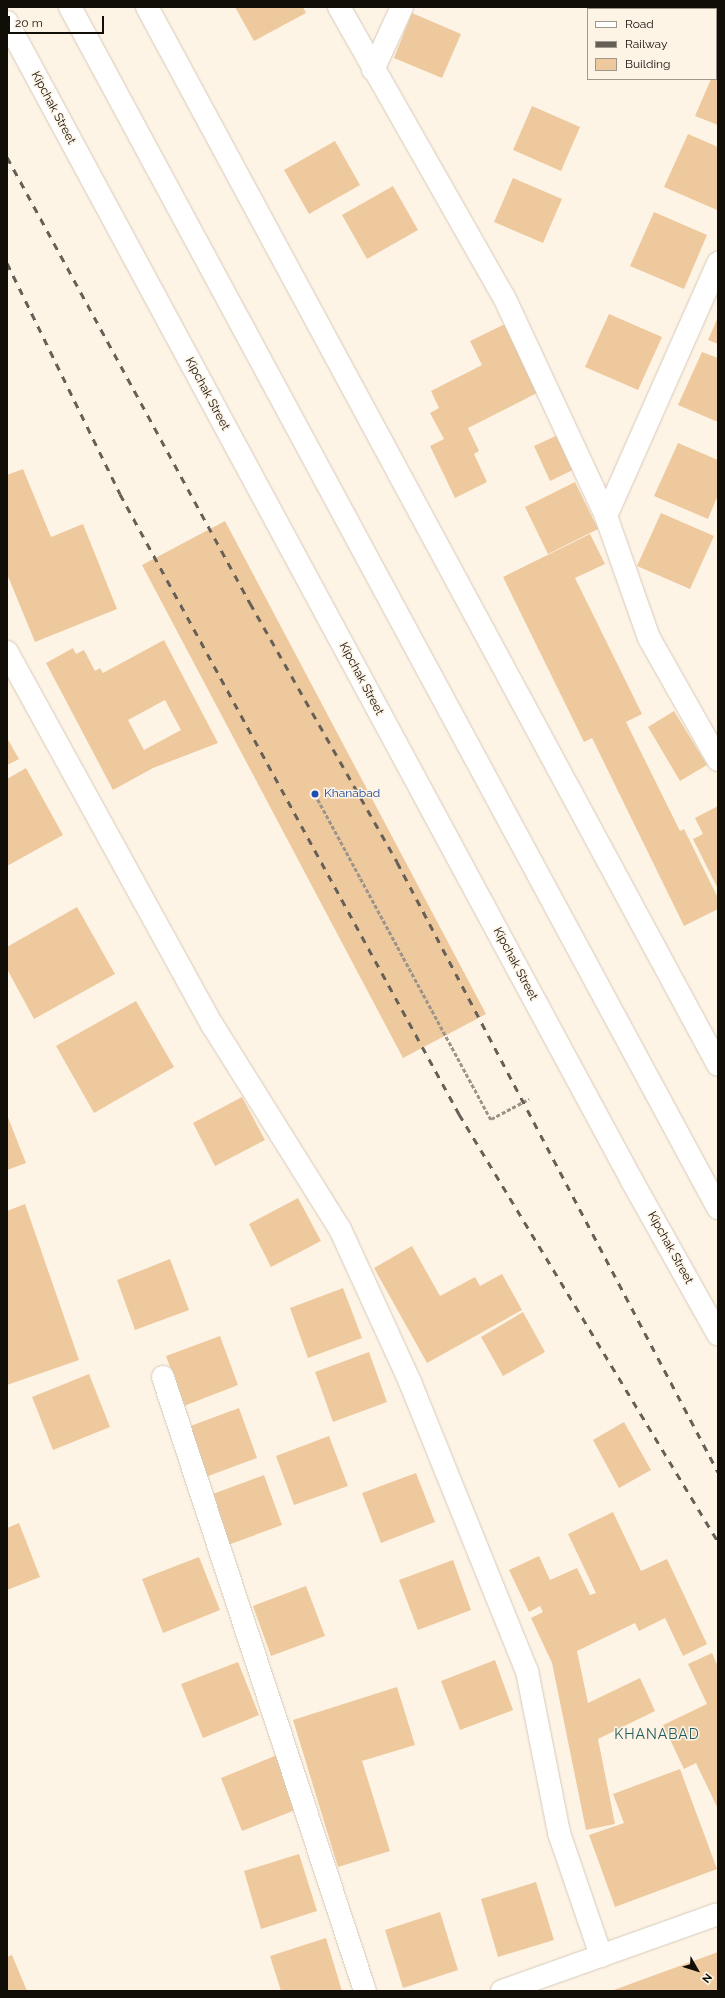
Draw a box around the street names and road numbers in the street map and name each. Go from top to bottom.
street label: Kipchak Street [28,69,78,147]
street label: Kipchak Street [182,355,232,433]
street label: Kipchak Street [336,640,386,718]
street label: Kipchak Street [490,925,540,1003]
street label: Kipchak Street [644,1209,696,1287]

